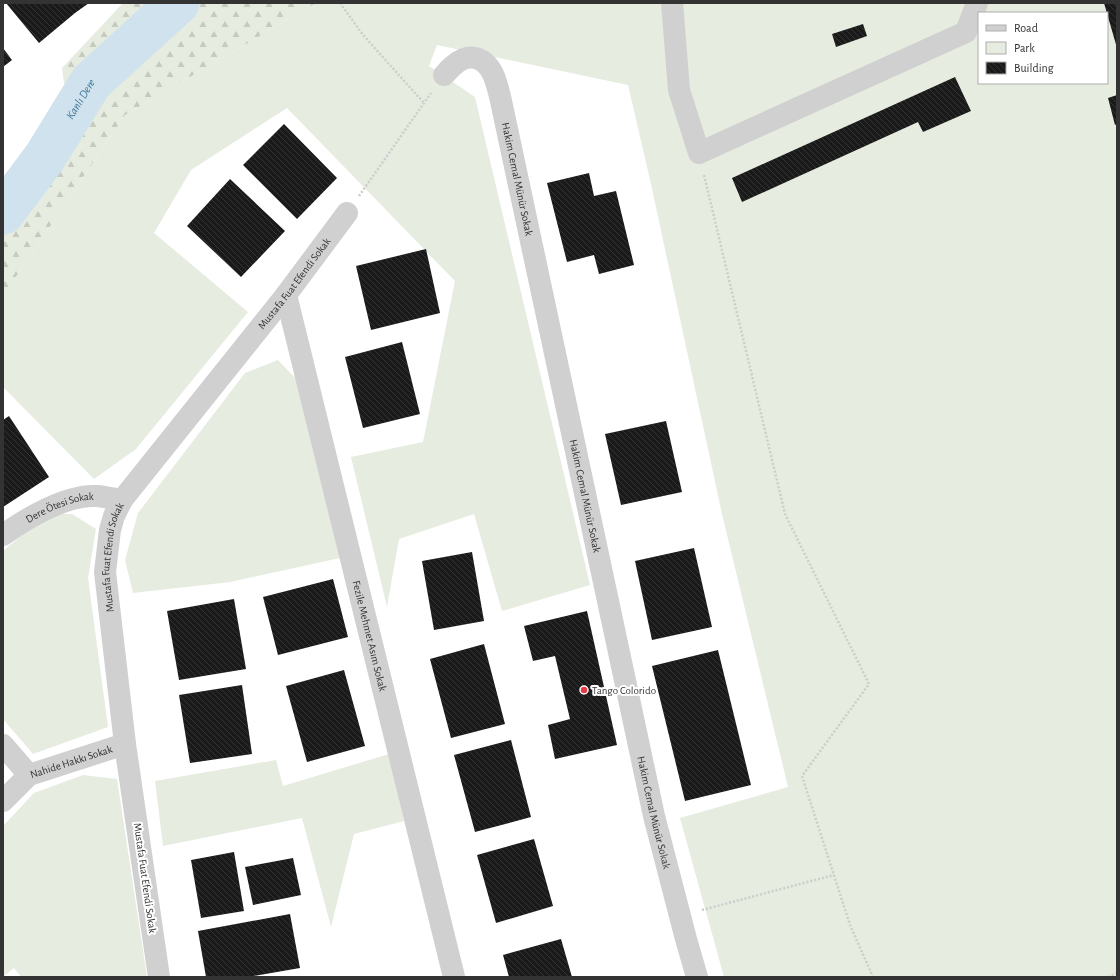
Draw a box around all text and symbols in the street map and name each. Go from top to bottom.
legend [978,12,1108,84]
text: Road [1014,22,1038,34]
text: Park [1014,42,1035,54]
text: Building [1014,62,1054,74]
water label: Kanlı Dere [64,76,97,121]
street label: Hakim Cemal Münür Sokak [500,121,535,237]
street label: Mustafa Fuat Efendi Sokak [256,236,332,331]
street label: Hakim Cemal Münür Sokak [568,438,603,554]
street label: Dere Ötesi Sokak [24,490,94,525]
street label: Mustafa Fuat Efendi Sokak [99,501,125,613]
street label: Fezile Mehmet Asım Sokak [351,579,389,692]
marker: Tango Colorido [579,685,589,695]
place label: Tango Colorido [592,685,656,696]
street label: Nahide Hakkı Sokak [29,743,114,780]
street label: Hakim Cemal Münür Sokak [636,755,673,870]
street label: Mustafa Fuat Efendi Sokak [132,822,158,934]

